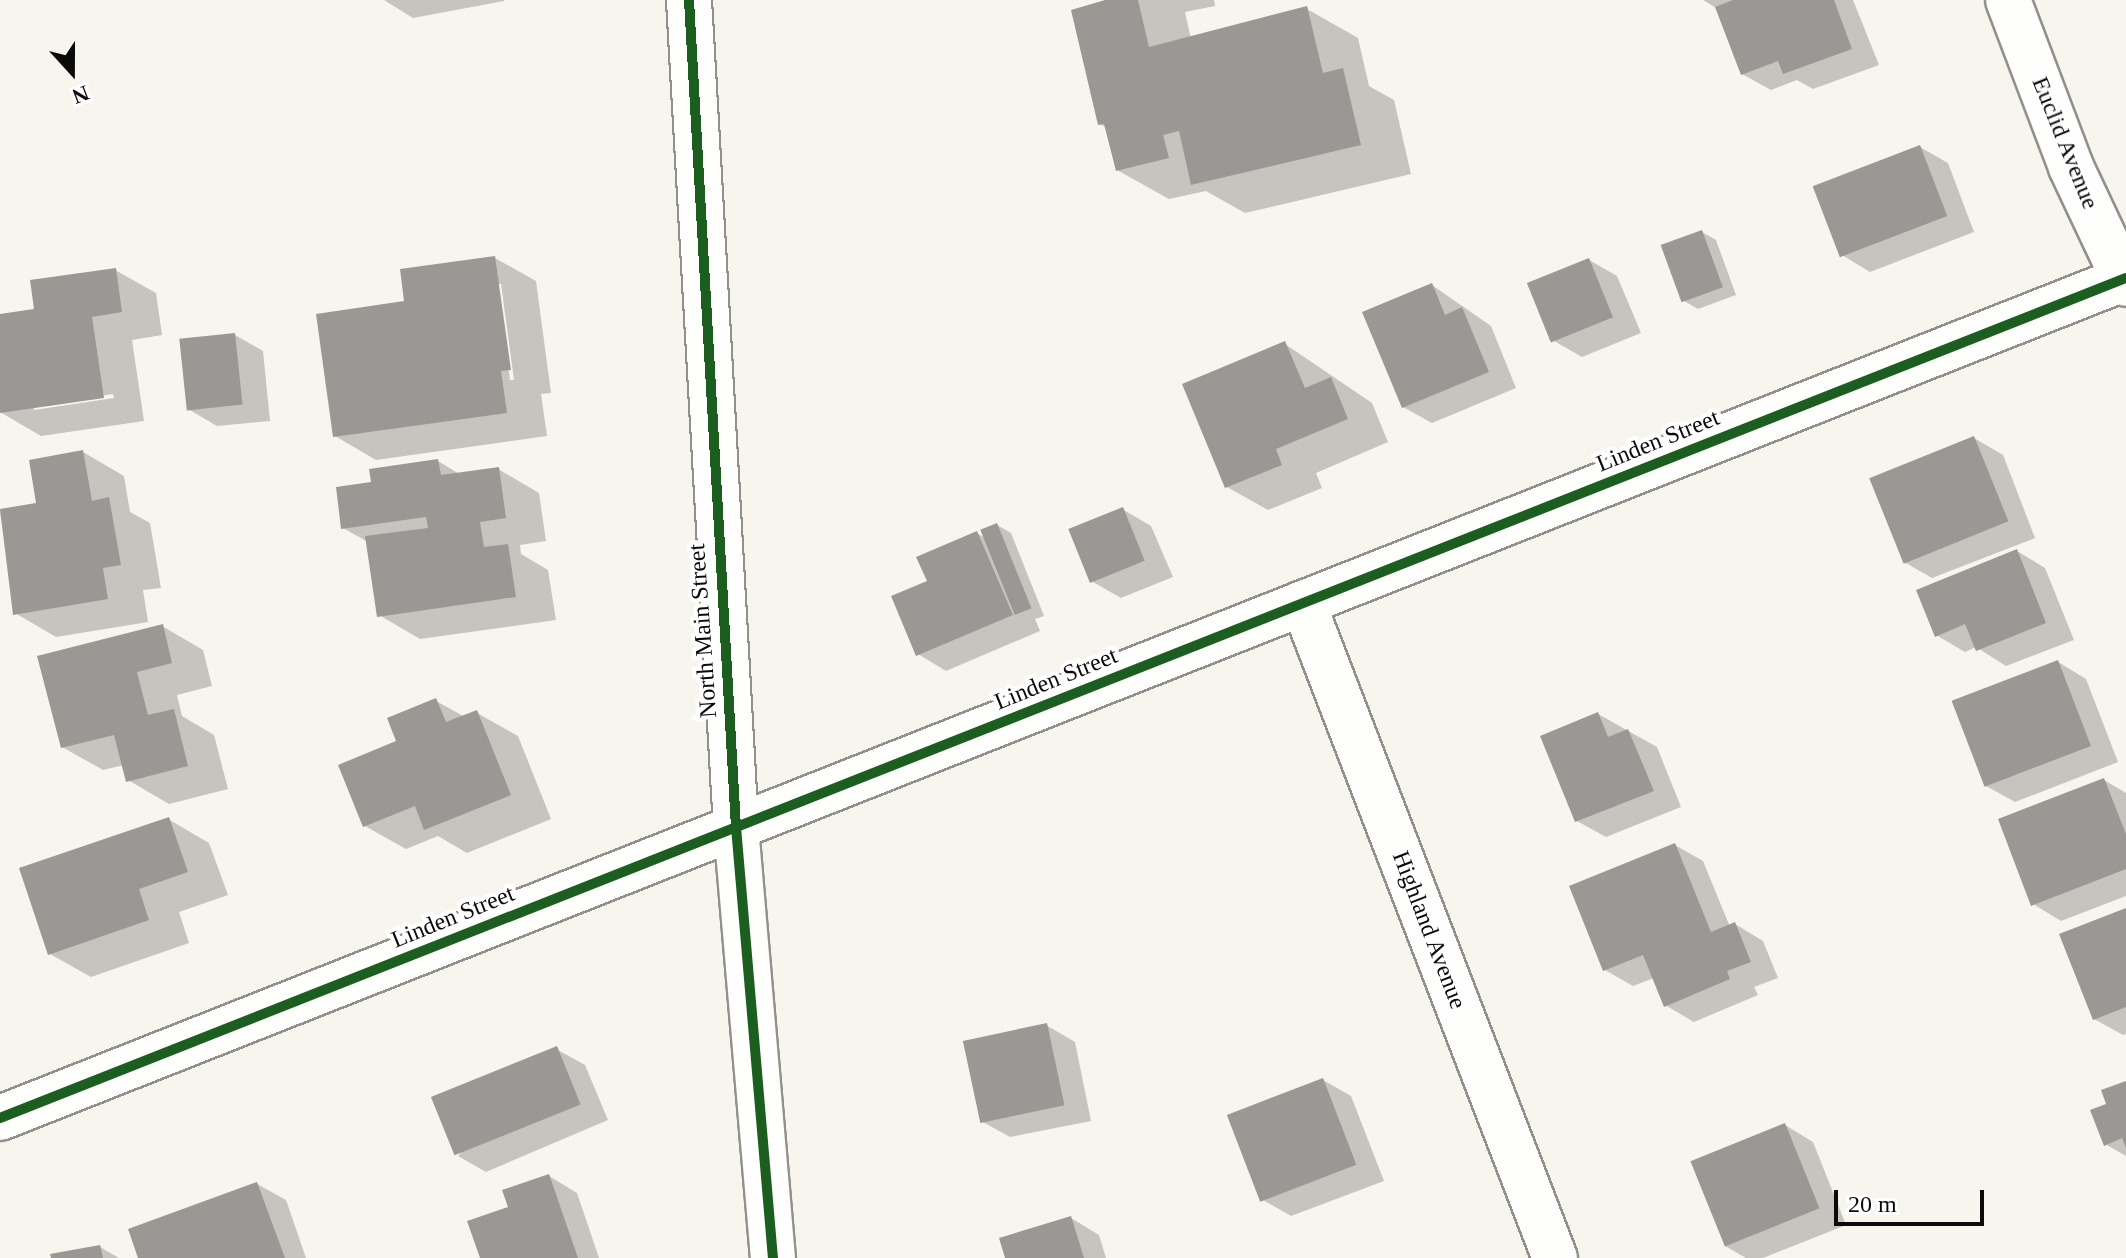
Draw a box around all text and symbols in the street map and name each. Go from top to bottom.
north arrow [32,32,112,112]
street label: Euclid Avenue [2025,72,2105,214]
text: N [69,80,93,109]
street label: Linden Street [1592,403,1724,479]
street label: North Main Street [683,543,723,719]
street label: Linden Street [990,641,1122,717]
street label: Highland Avenue [1385,846,1473,1014]
street label: Linden Street [387,879,519,955]
scale bar [1838,1174,1988,1224]
text: 20 m [1848,1191,1897,1217]

